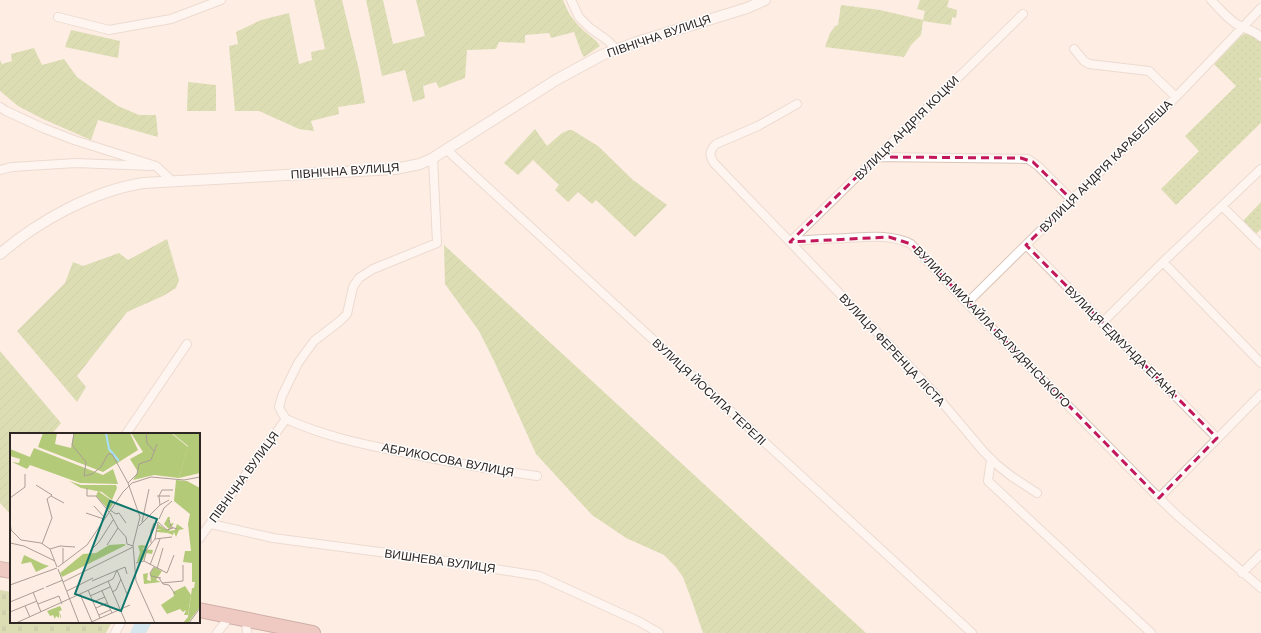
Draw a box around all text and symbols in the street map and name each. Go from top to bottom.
street label: ПІВНІЧНА ВУЛИЦЯ [605,12,713,60]
street label: ВУЛИЦЯ АНДРІЯ КОЦКИ [852,73,962,183]
street label: ВУЛИЦЯ АНДРІЯ КАРАБЕЛЕША [1037,97,1175,235]
street label: ПІВНІЧНА ВУЛИЦЯ [290,160,400,182]
street label: ВУЛИЦЯ МИХАЙЛА БАЛУДЯНСЬКОГО [911,243,1074,411]
street label: ВУЛИЦЯ ЕДМУНДА ЕҐАНА [1062,282,1181,401]
street label: ВУЛИЦЯ ФЕРЕНЦА ЛІСТА [836,291,948,409]
street label: ВУЛИЦЯ ЙОСИПА ТЕРЕЛІ [649,335,769,448]
street label: ПІВНІЧНА ВУЛИЦЯ [206,429,282,525]
inset map [10,433,200,623]
street label: АБРИКОСОВА ВУЛИЦЯ [381,440,515,480]
street label: ВИШНЕВА ВУЛИЦЯ [384,546,496,576]

